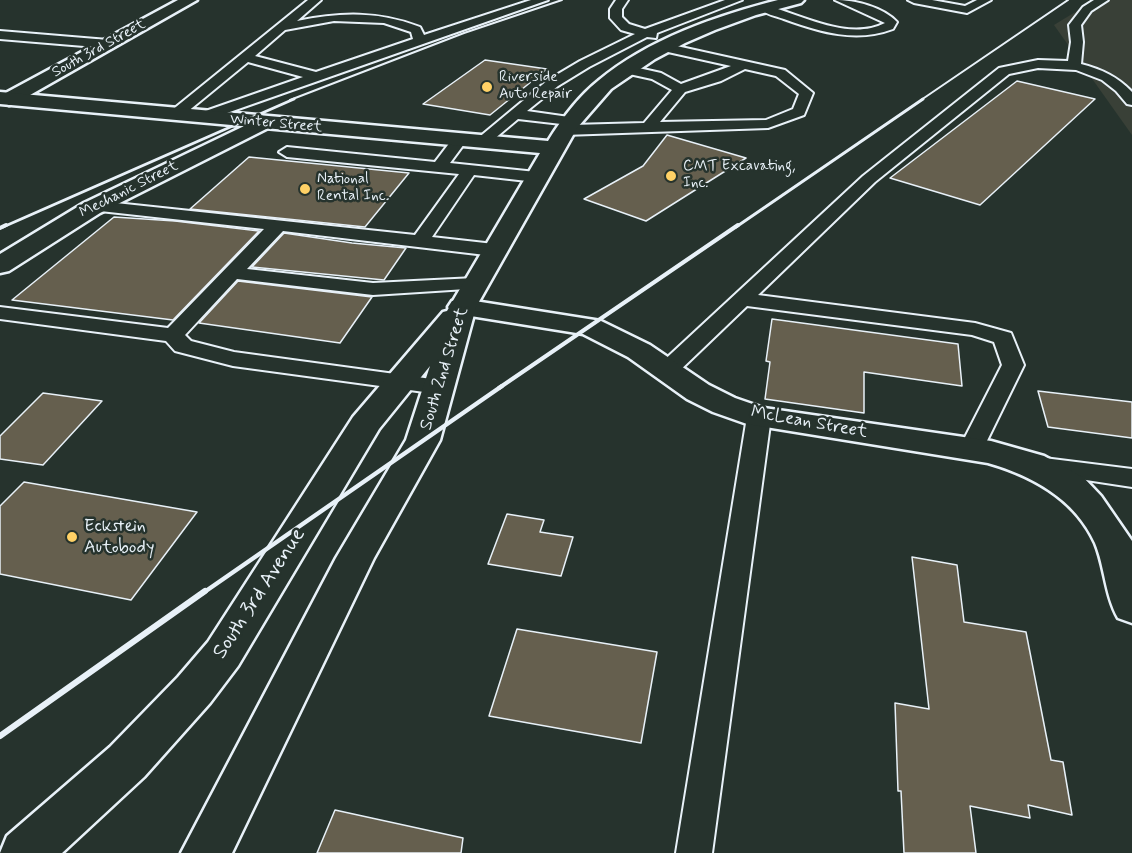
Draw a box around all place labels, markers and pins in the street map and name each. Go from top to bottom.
place label: Riverside Auto Repair [499,69,572,104]
marker: Riverside Auto Repair [480,80,494,94]
place label: CMT Excavating, Inc. [683,158,795,193]
marker: CMT Excavating, Inc. [664,169,678,183]
place label: National Rental Inc. [317,171,389,206]
marker: National Rental Inc. [298,182,312,196]
place label: Eckstein Autobody [84,516,154,558]
marker: Eckstein Autobody [65,530,79,544]

